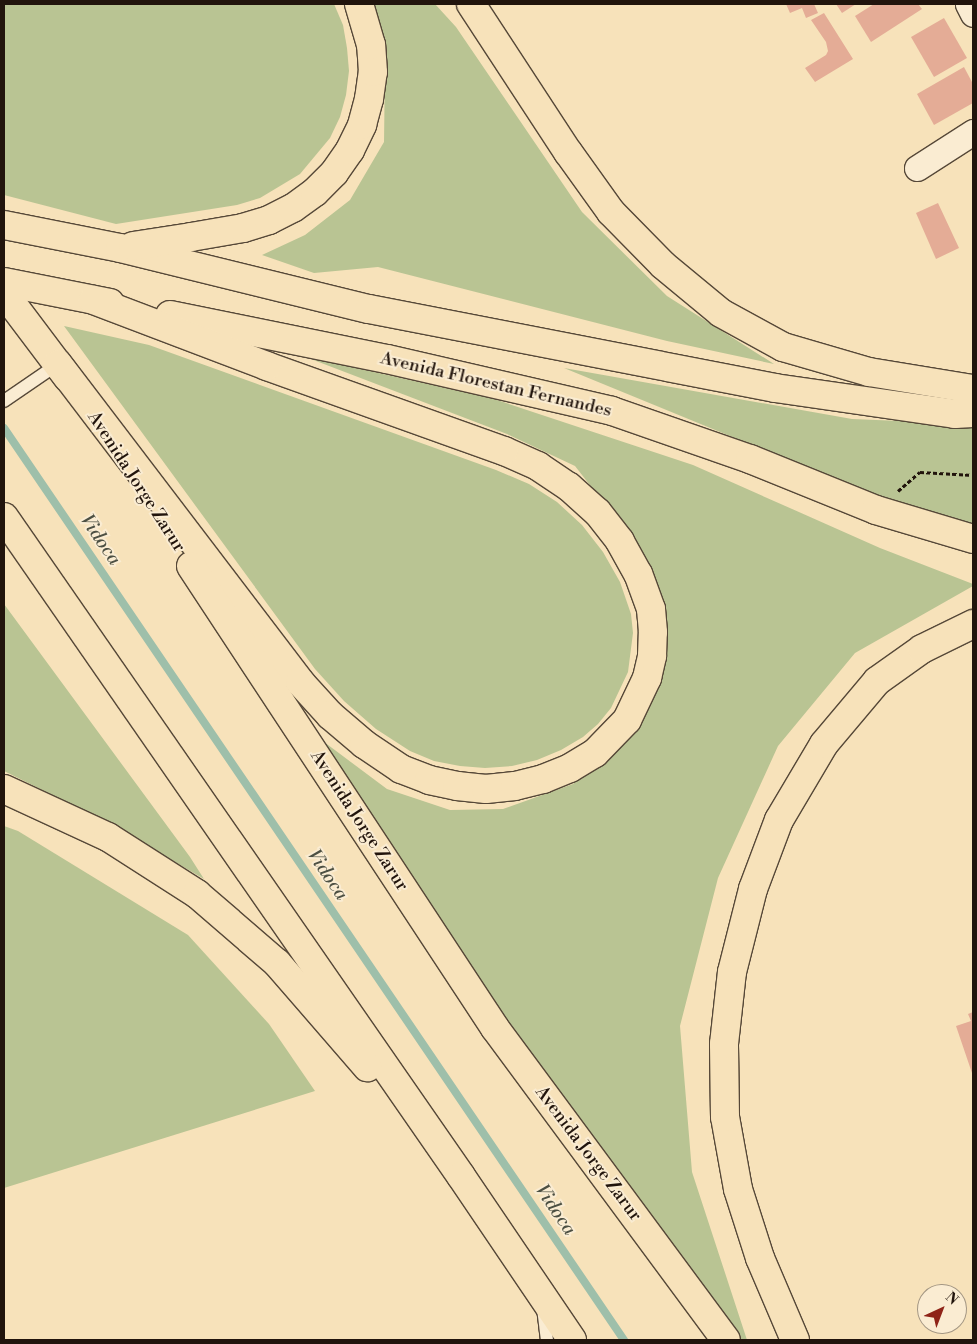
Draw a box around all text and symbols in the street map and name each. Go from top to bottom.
street label: Avenida Florestan Fernandes [378,348,614,422]
street label: Avenida Jorge Zarur [82,408,190,556]
water label: Vidoca [75,510,125,570]
street label: Avenida Jorge Zarur [305,747,413,895]
water label: Vidoca [302,845,352,905]
street label: Avenida Jorge Zarur [530,1082,646,1226]
water label: Vidoca [530,1180,580,1240]
north arrow [917,1284,967,1334]
text: N [941,1288,962,1309]

